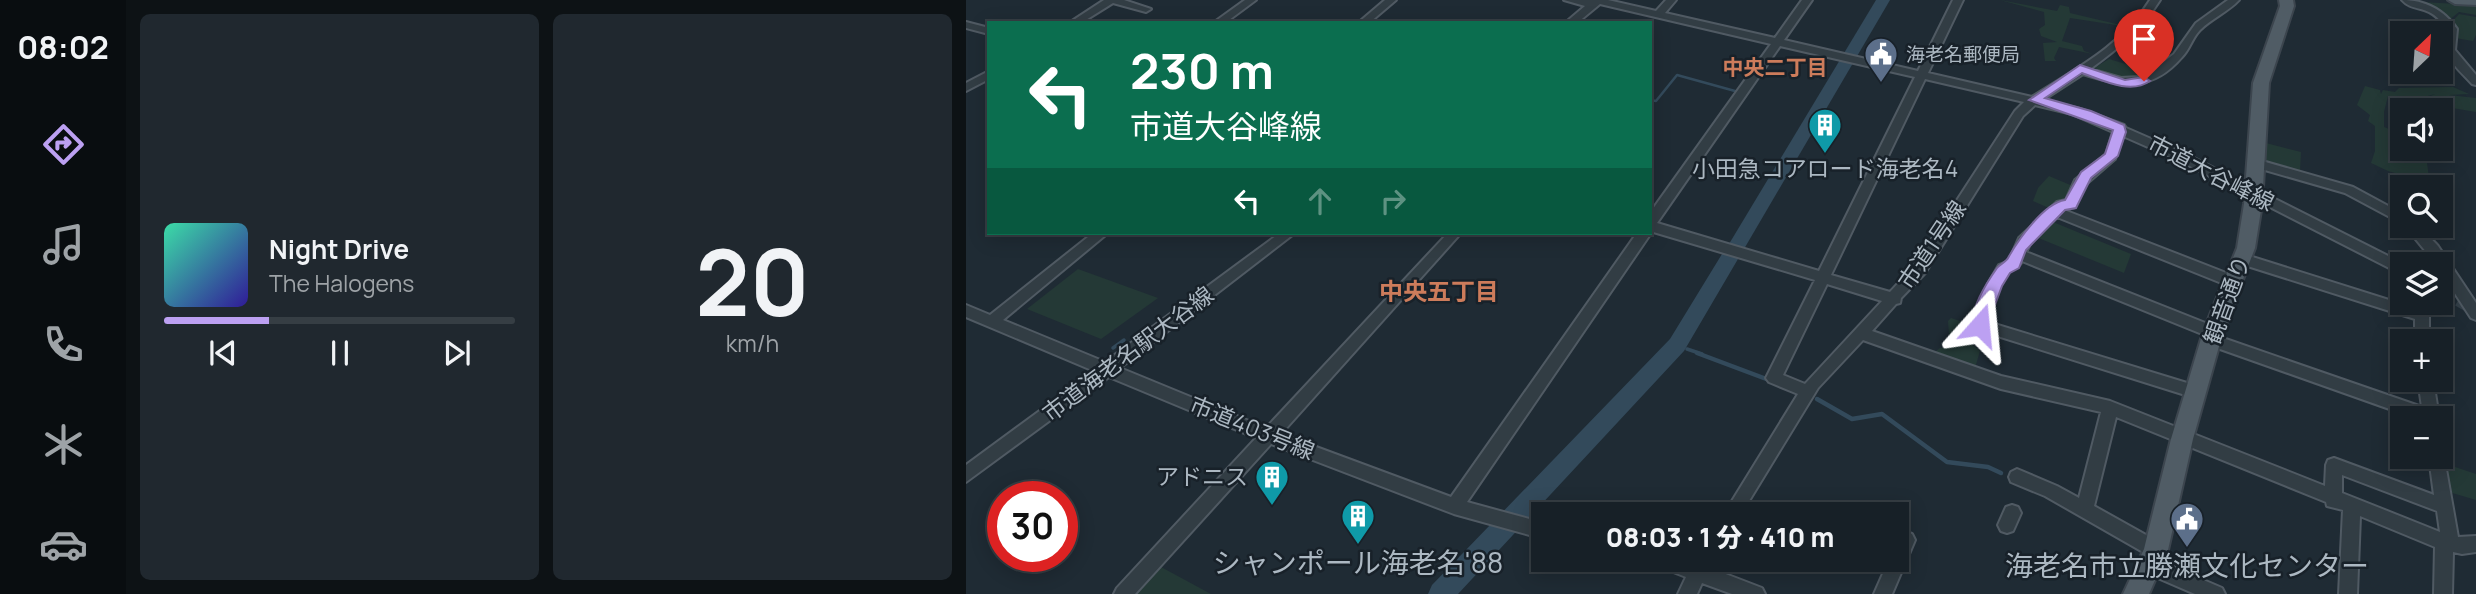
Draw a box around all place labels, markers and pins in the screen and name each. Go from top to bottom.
pin [2114,9,2174,81]
public building icon: 海老名郵便局 [1862,35,1900,84]
place label: 海老名郵便局 [1906,41,2020,67]
building icon: 小田急コアロード海老名4 [1806,106,1844,155]
place label: 小田急コアロード海老名4 [1692,152,1958,184]
building icon: アドニス [1253,458,1291,507]
place label: アドニス [1156,460,1248,492]
building icon: シャンポール海老名'88 [1339,497,1377,546]
public building icon: 海老名市立勝瀬文化センター [2168,500,2206,549]
place label: シャンポール海老名'88 [1213,543,1503,581]
place label: 海老名市立勝瀬文化センター [2005,546,2369,584]

